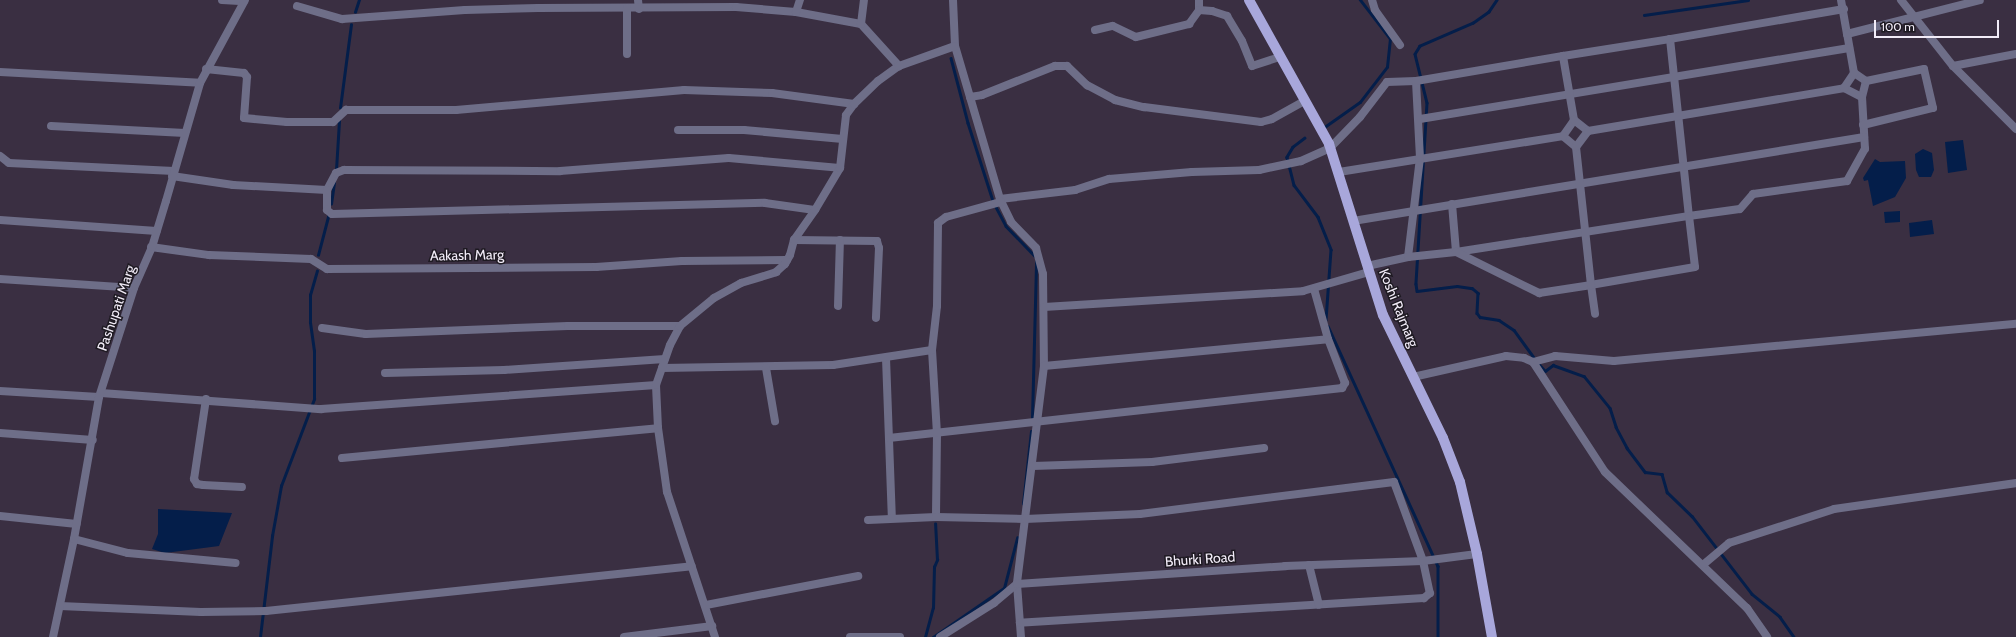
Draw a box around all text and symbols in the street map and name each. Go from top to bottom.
scale bar [1876,12,2001,38]
text: 100 m [1881,19,1915,34]
street label: Aakash Marg [430,246,504,264]
street label: Pashupati Marg [93,263,139,353]
street label: Koshi Rajmarg [1376,266,1422,350]
street label: Bhurki Road [1164,548,1236,570]

